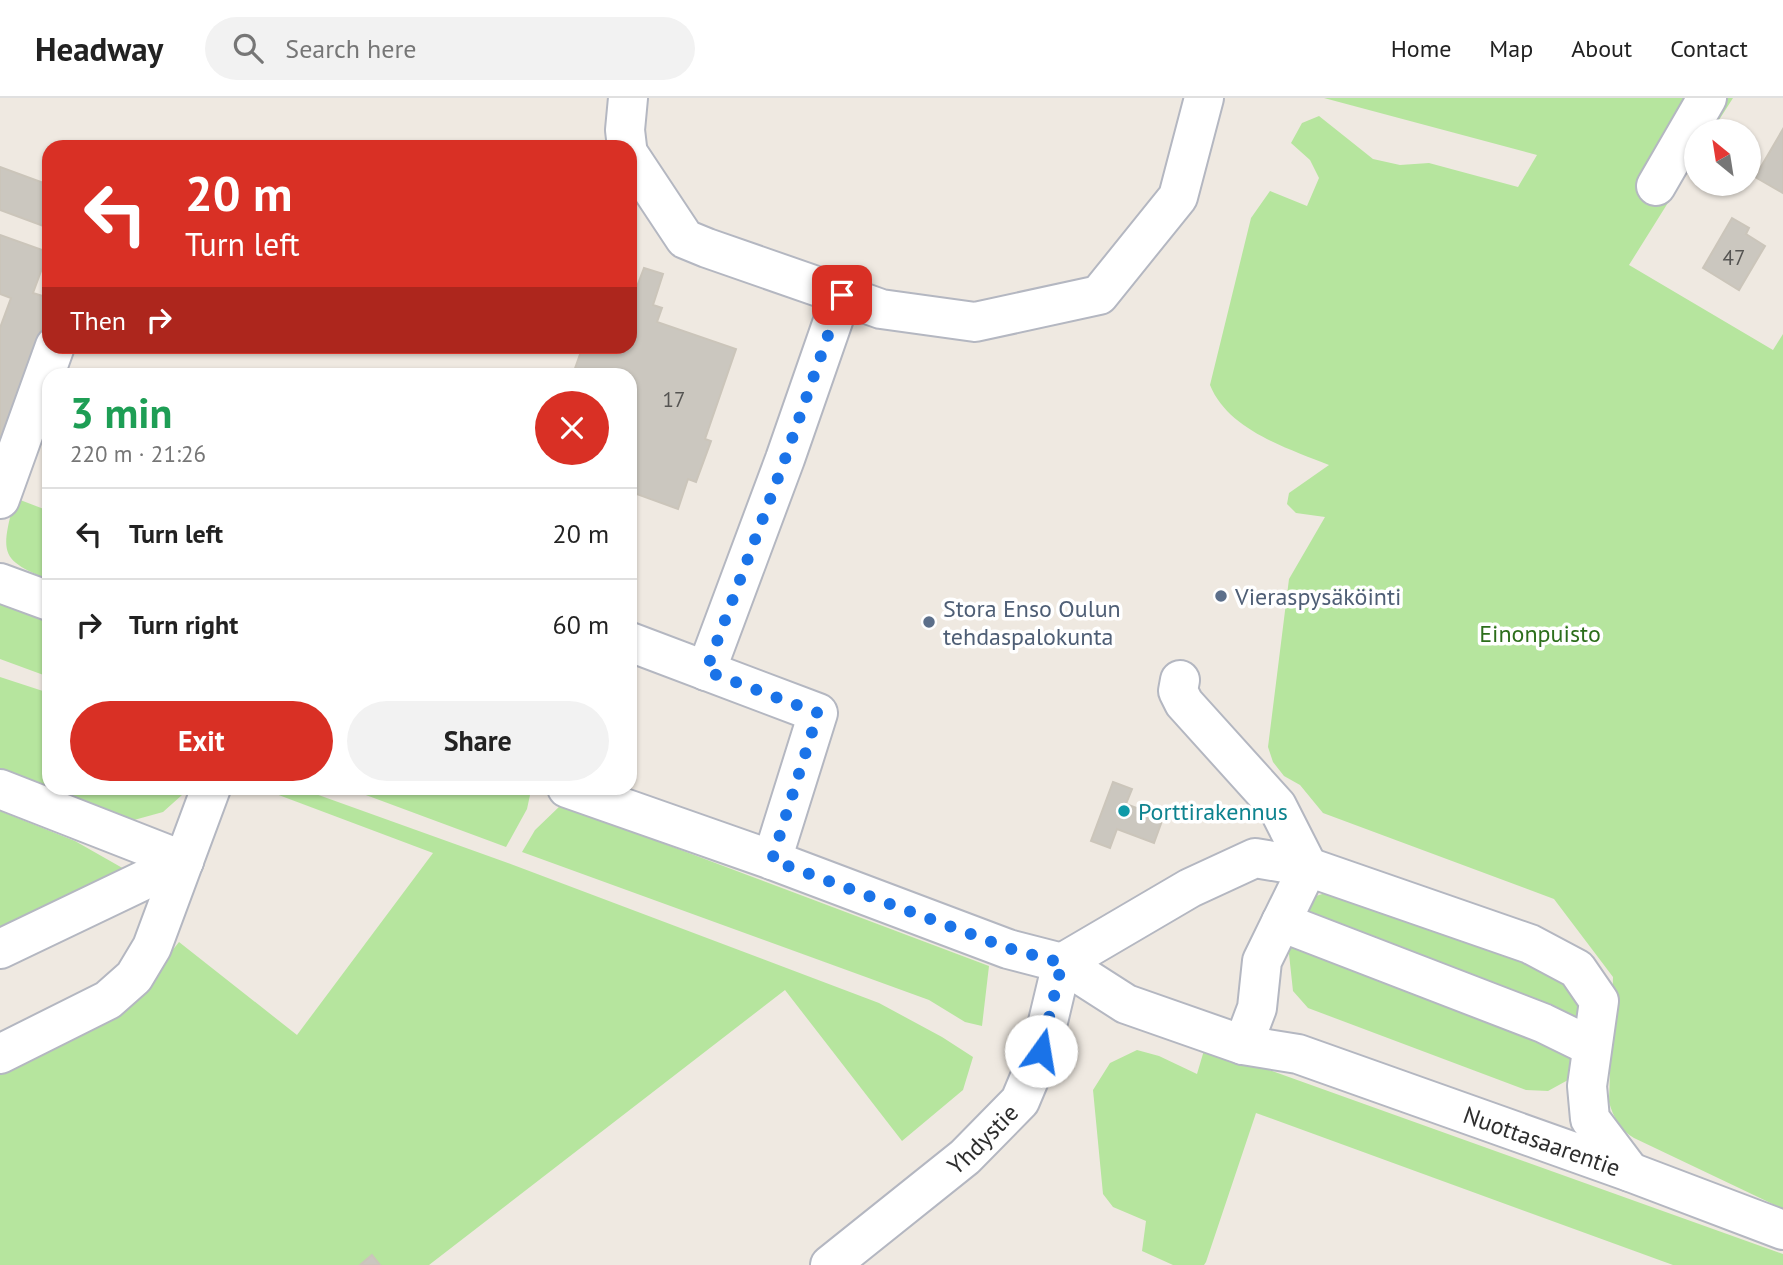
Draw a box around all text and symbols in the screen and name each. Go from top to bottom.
search box [205,17,695,80]
text: Headway [35,27,163,70]
icon: search [229,29,267,67]
text: Search here [285,32,416,65]
text: Home [1391,33,1451,64]
text: Map [1489,33,1533,64]
text: About [1571,33,1632,64]
text: Contact [1670,33,1748,64]
north arrow [1684,119,1760,196]
map controls [1684,119,1761,196]
text: 20 m [185,161,292,225]
icon: left [70,168,161,259]
text: Turn left [185,223,300,265]
house number: 47 [1723,244,1745,271]
pin [812,265,872,325]
icon: arrive [823,276,861,314]
icon: right [140,301,178,339]
text: Then [70,304,126,337]
text: 3 min [70,385,172,440]
house number: 17 [663,386,685,413]
button: close [535,391,609,465]
text: 220 m · 21:26 [70,439,206,468]
icon: left [70,515,108,553]
text: Turn left [129,517,223,550]
text: 20 m [553,517,609,550]
place label: Vieraspysäköinti [1234,581,1402,612]
marker: Vieraspysäköinti [1213,588,1229,604]
place label: Stora Enso Oulun tehdaspalokunta [943,593,1121,652]
icon: right [70,606,108,644]
text: Turn right [129,608,238,641]
text: 60 m [553,608,609,641]
marker: Stora Enso Oulun tehdaspalokunta [921,614,937,630]
park label: Einonpuisto [1479,618,1601,649]
button: Exit [70,701,333,781]
button: Share [347,701,609,781]
place label: Porttirakennus [1138,796,1288,827]
marker: Porttirakennus [1116,803,1132,819]
position arrow [1004,1014,1078,1088]
street label: Yhdystie [941,1097,1024,1181]
street label: Nuottasaarentie [1459,1099,1625,1183]

